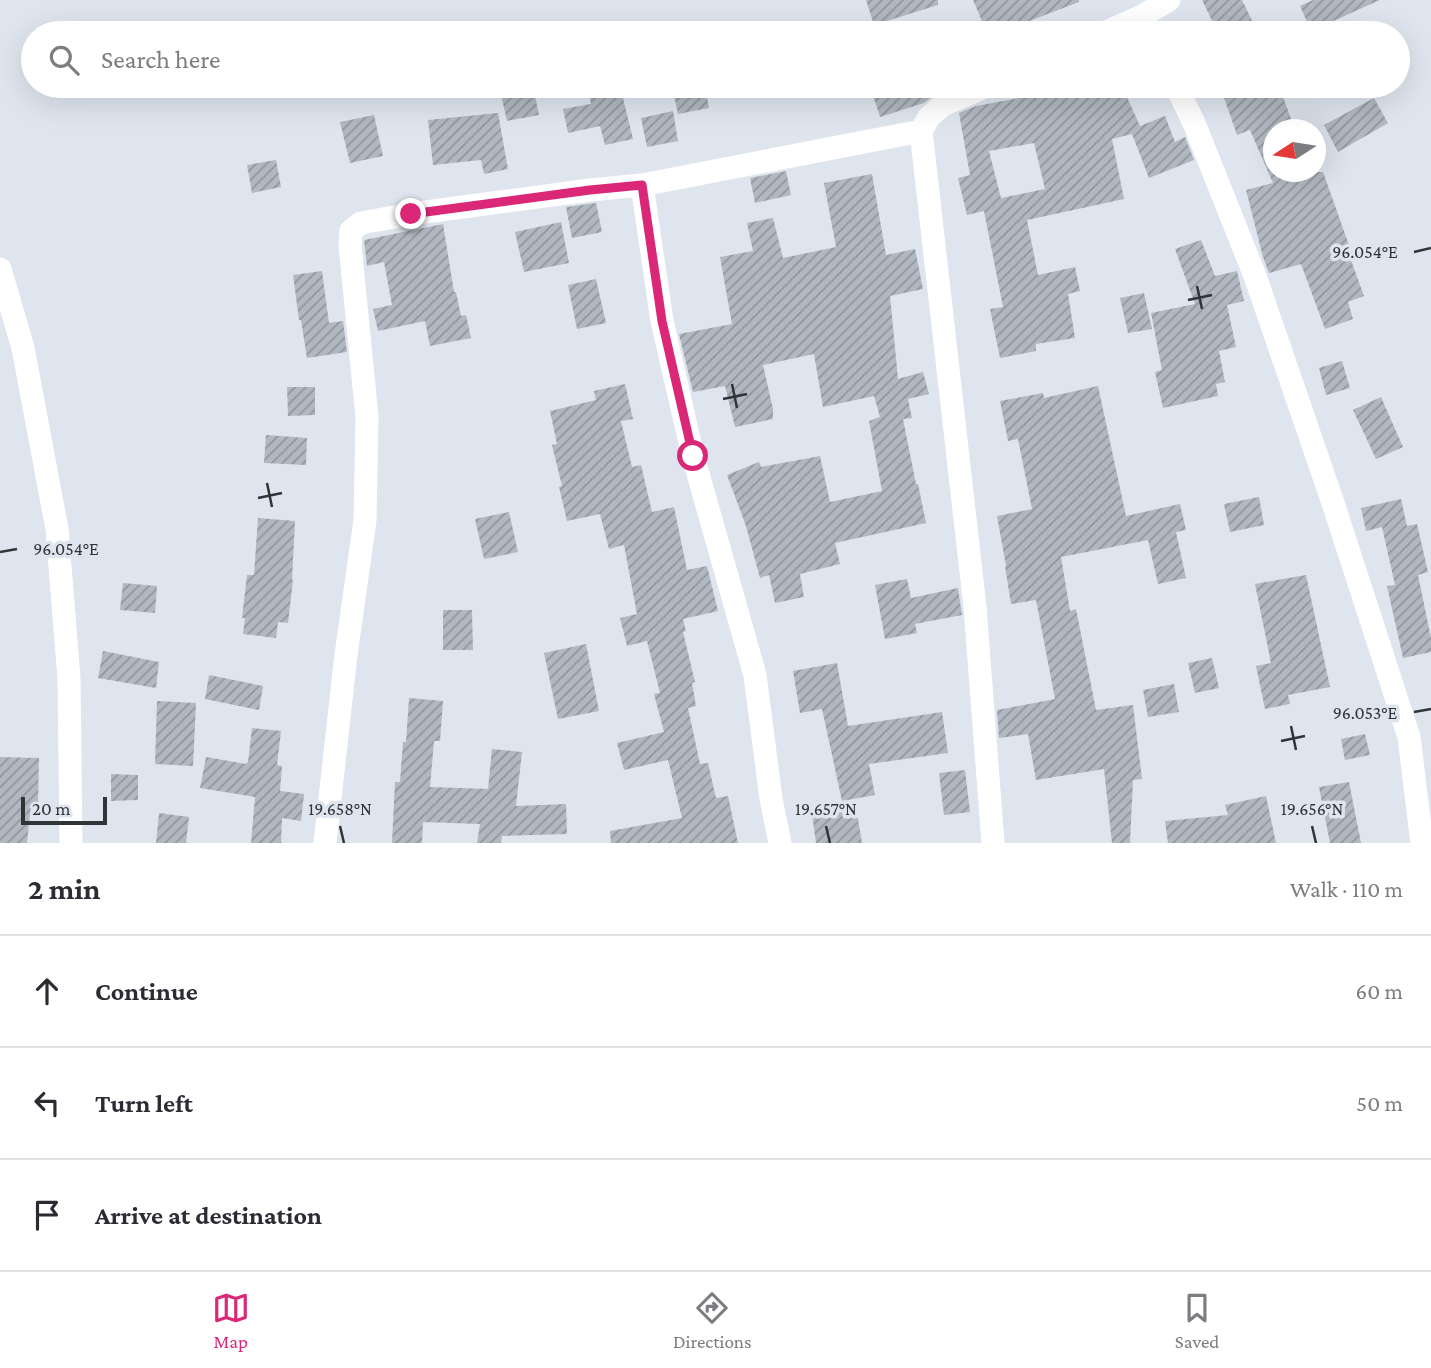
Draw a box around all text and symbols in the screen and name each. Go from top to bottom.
search box [21,21,1410,98]
icon: search [45,41,83,79]
text: Search here [101,45,220,74]
north arrow [1263,119,1326,182]
route end [395,198,426,229]
text: 96.054°E [1332,242,1398,262]
route start [677,440,708,471]
text: 96.054°E [33,539,99,559]
text: 96.053°E [1333,703,1398,723]
scale bar [21,794,107,826]
text: 20 m [32,798,71,819]
text: 19.658°N [308,799,372,819]
text: 19.657°N [795,799,857,819]
text: 19.656°N [1281,799,1343,819]
text: 2 min [28,872,100,905]
text: Walk · 110 m [1290,876,1403,902]
icon: ahead [28,972,66,1010]
text: Continue [95,977,198,1006]
text: 60 m [1356,978,1403,1004]
icon: left [28,1084,66,1122]
text: Turn left [95,1089,193,1118]
text: 50 m [1356,1090,1403,1116]
icon: arrive [28,1196,66,1234]
text: Arrive at destination [95,1201,322,1230]
tab: Map [212,1289,250,1352]
tab: Directions [673,1289,752,1352]
tab: Saved [1175,1289,1219,1352]

